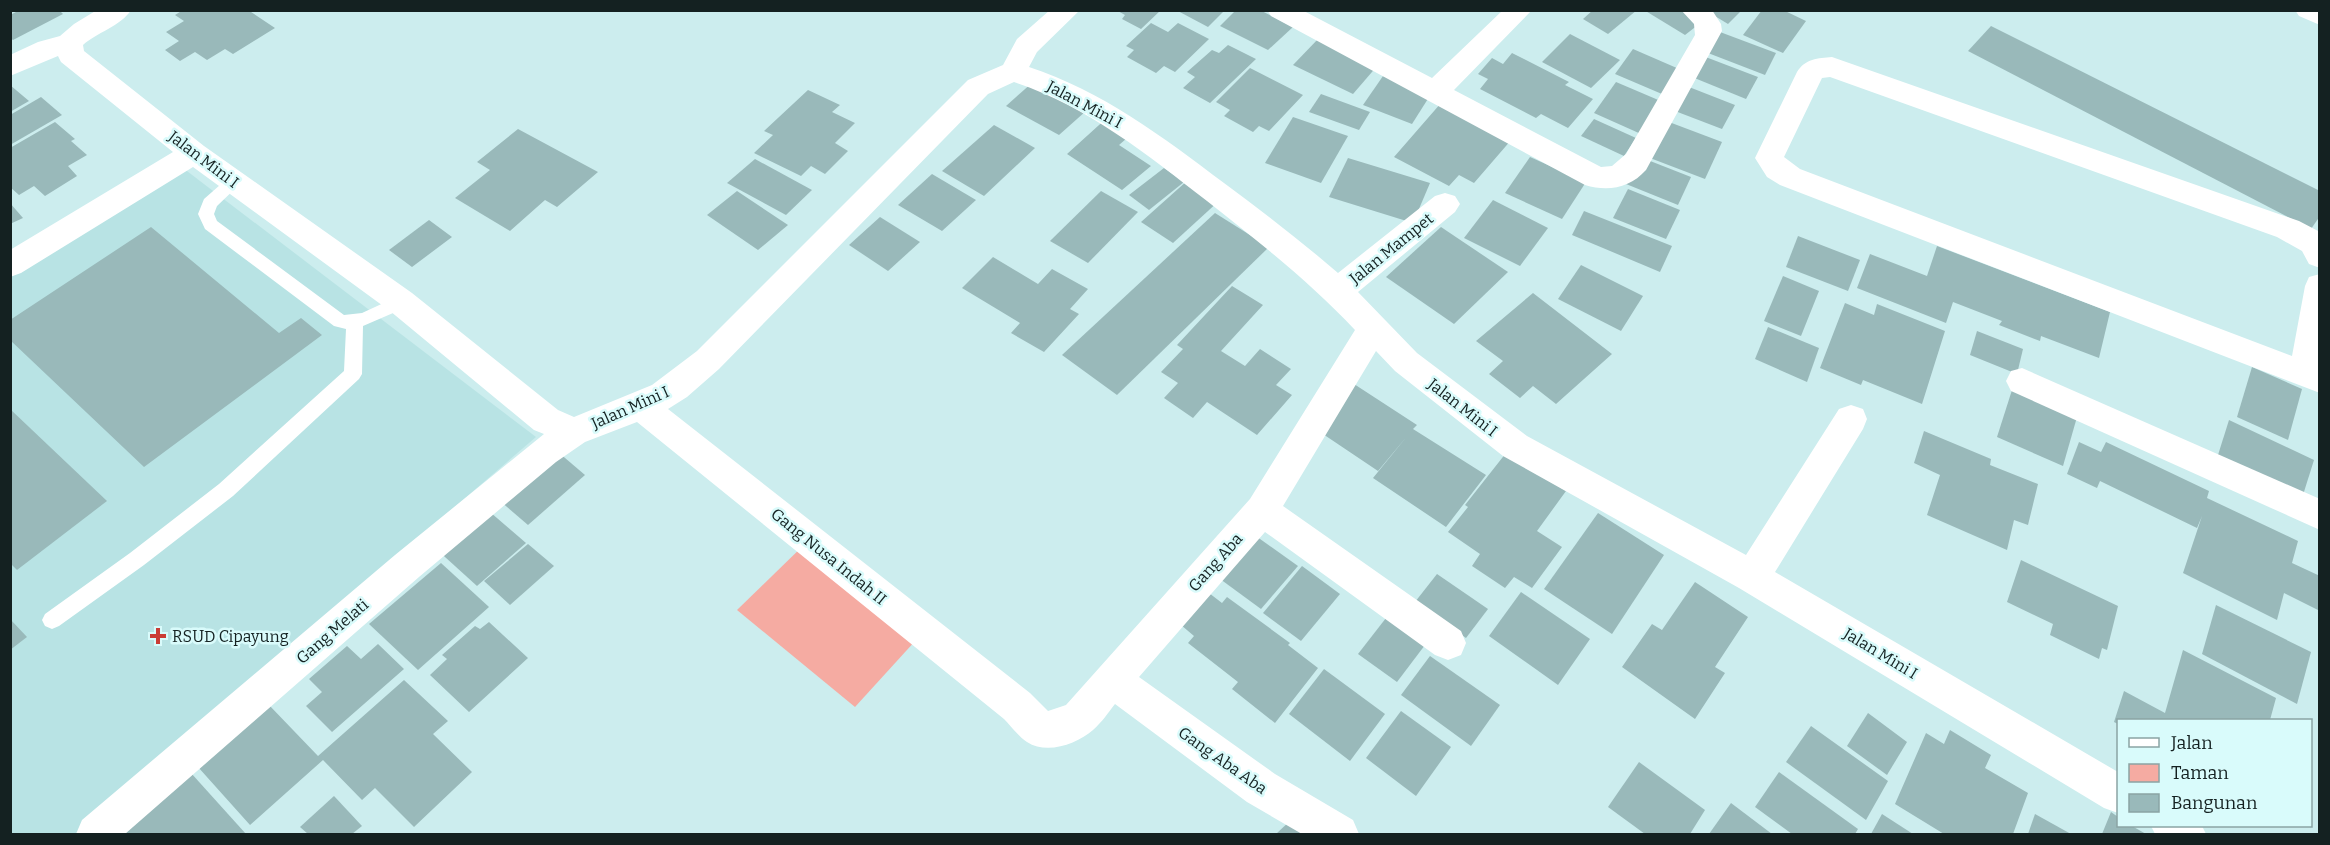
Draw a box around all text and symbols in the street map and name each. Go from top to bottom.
street label: Jalan Mini I [1043,76,1126,132]
street label: Jalan Mini I [164,126,243,192]
street label: Jalan Mampet [1345,209,1437,289]
street label: Jalan Mini I [1423,374,1501,440]
street label: Jalan Mini I [588,382,672,433]
street label: Gang Nusa Indah II [767,504,890,609]
street label: Gang Aba [1184,529,1247,595]
street label: Gang Melati [292,595,372,668]
street label: Jalan Mini I [1839,623,1921,683]
marker: RSUD Cipayung [149,627,167,645]
place label: RSUD Cipayung [172,627,289,646]
legend [2117,719,2312,827]
street label: Gang Aba Aba [1175,723,1271,798]
text: Jalan [2170,732,2213,754]
text: Taman [2171,762,2229,784]
text: Bangunan [2171,792,2258,814]

